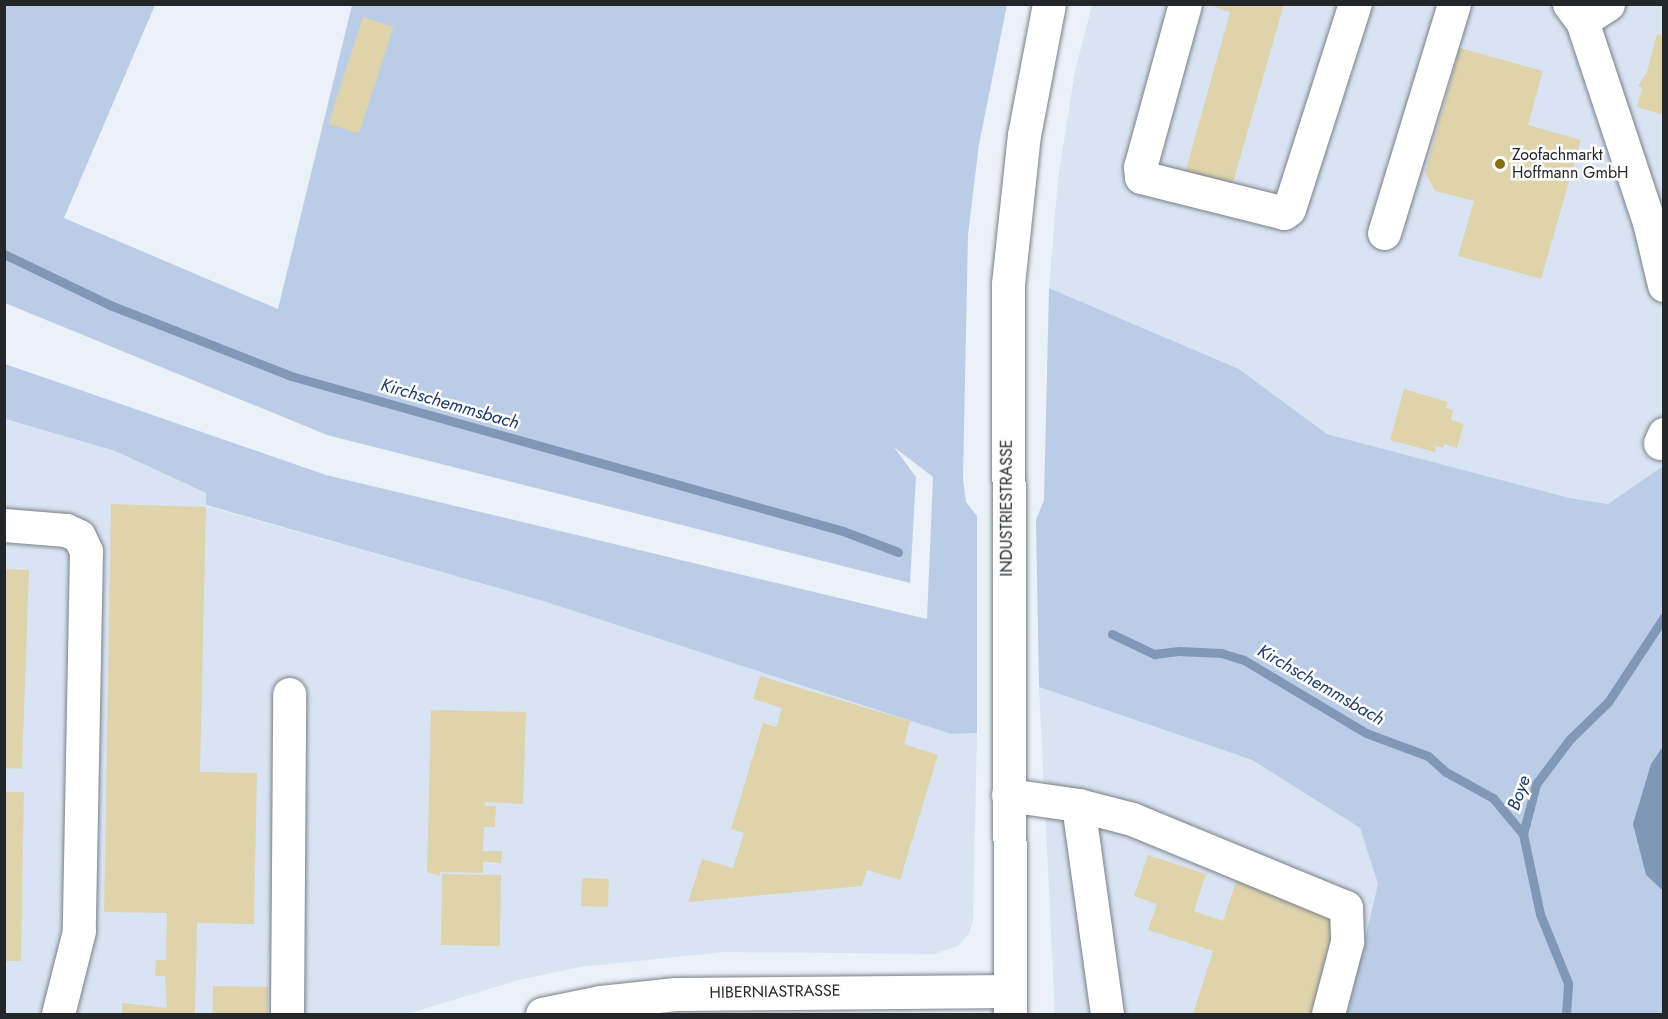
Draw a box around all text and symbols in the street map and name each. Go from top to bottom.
place label: Zoofachmarkt Hoffmann GmbH [1512,145,1629,183]
marker: Zoofachmarkt Hoffmann GmbH [1493,157,1507,171]
water label: Kirchschemmsbach [378,374,522,434]
street label: INDUSTRIESTRASSE [997,439,1017,577]
water label: Kirchschemmsbach [1254,640,1388,730]
water label: Boye [1503,773,1535,813]
street label: HIBERNIASTRASSE [709,981,841,1003]

